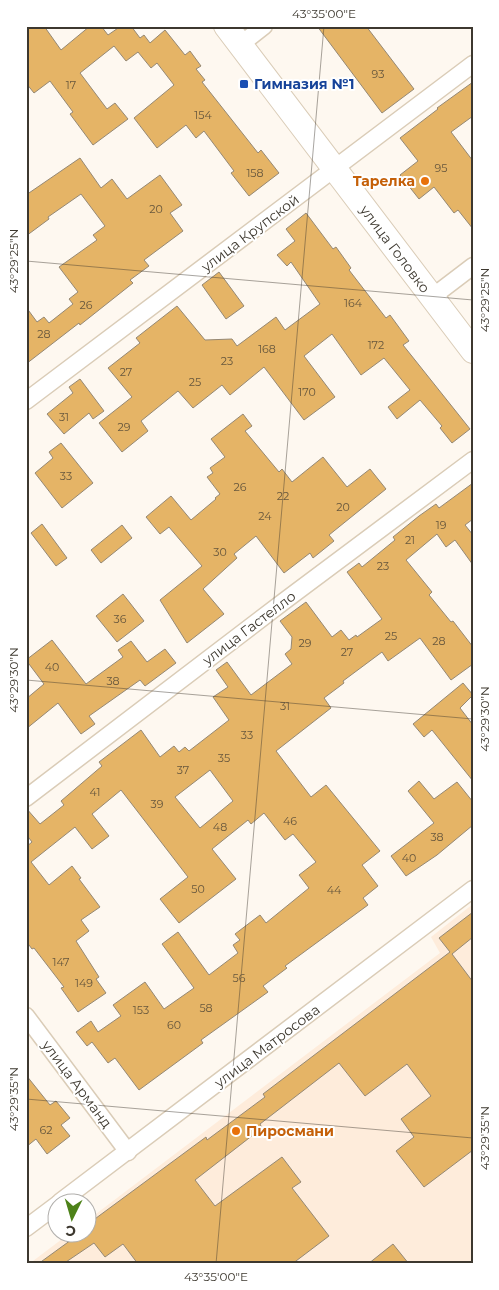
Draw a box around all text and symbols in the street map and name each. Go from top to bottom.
text: 43°35'00"E [292,6,356,21]
house number: 93 [372,67,384,81]
place label: Гимназия №1 [254,75,354,93]
house number: 17 [66,78,76,92]
marker: Гимназия №1 [238,78,250,90]
house number: 154 [194,108,212,122]
house number: 95 [435,161,447,175]
house number: 158 [246,166,264,180]
place label: Тарелка [353,172,415,190]
marker: Тарелка [419,175,431,187]
street label: улица Крупской [197,190,303,276]
street label: улица Головко [355,201,434,297]
house number: 20 [149,202,163,216]
text: 43°29'25"N [6,229,21,293]
text: 43°29'25"N [477,268,492,332]
house number: 164 [344,296,363,310]
house number: 26 [80,298,93,312]
house number: 28 [37,327,51,341]
house number: 172 [368,338,384,352]
house number: 168 [258,342,276,356]
house number: 23 [221,354,233,368]
house number: 27 [120,365,132,379]
house number: 25 [189,375,201,389]
house number: 170 [298,385,316,399]
house number: 31 [59,410,69,424]
house number: 29 [118,420,131,434]
house number: 33 [60,469,72,483]
house number: 26 [234,480,247,494]
house number: 22 [277,489,289,503]
house number: 20 [336,500,350,514]
house number: 24 [258,509,272,523]
house number: 19 [436,518,447,532]
house number: 21 [405,533,415,547]
house number: 30 [213,545,227,559]
house number: 23 [377,559,389,573]
street label: улица Гастелло [198,587,299,670]
house number: 36 [114,612,127,626]
house number: 25 [385,629,397,643]
house number: 28 [432,634,446,648]
house number: 29 [299,636,312,650]
house number: 27 [341,645,353,659]
text: 43°29'30"N [6,647,21,713]
house number: 40 [45,660,59,674]
house number: 38 [106,674,120,688]
text: 43°29'30"N [477,686,492,752]
house number: 31 [280,699,290,713]
house number: 33 [241,728,253,742]
house number: 35 [218,751,230,765]
house number: 37 [177,763,189,777]
house number: 41 [90,785,100,799]
house number: 39 [151,797,164,811]
house number: 46 [283,814,297,828]
house number: 48 [213,820,227,834]
house number: 38 [430,830,444,844]
house number: 40 [402,851,416,865]
house number: 50 [191,882,205,896]
house number: 44 [327,883,342,897]
house number: 147 [52,955,70,969]
house number: 56 [233,971,246,985]
house number: 149 [75,976,93,990]
street label: улица Матросова [210,1000,323,1092]
house number: 58 [199,1001,213,1015]
house number: 153 [133,1003,149,1017]
house number: 60 [167,1018,181,1032]
street label: улица Арманд [38,1036,116,1131]
text: 43°29'35"N [6,1067,21,1131]
text: 43°29'35"N [477,1106,492,1170]
place label: Пиросмани [246,1122,334,1140]
house number: 62 [40,1123,52,1137]
marker: Пиросмани [230,1125,242,1137]
north arrow [48,1192,98,1242]
text: С [65,1222,77,1240]
text: 43°35'00"E [184,1269,248,1284]

